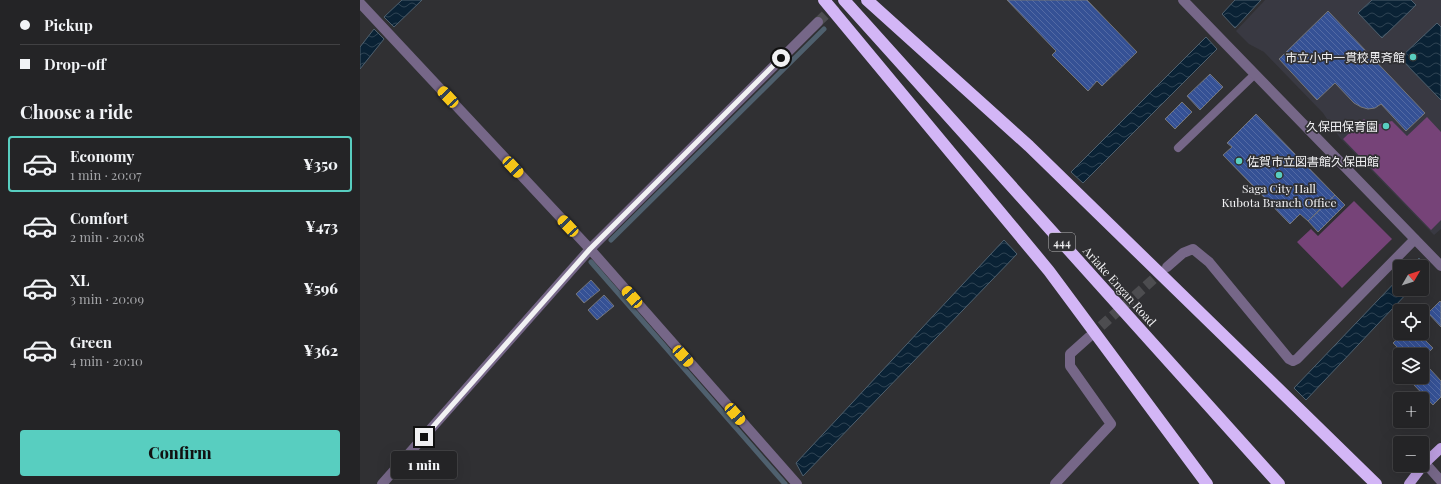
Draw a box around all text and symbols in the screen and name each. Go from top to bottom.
text: Pickup [44,15,93,35]
route start [772,49,790,67]
place label: 市立小中一貫校思斉館 [1285,49,1405,65]
marker: 市立小中一貫校思斉館 [1408,52,1418,62]
text: Drop-off [44,54,106,74]
car [435,84,461,110]
text: Choose a ride [20,100,133,124]
place label: 久保田保育園 [1306,118,1378,134]
marker: 久保田保育園 [1381,121,1391,131]
icon: car [22,146,58,182]
text: Economy [70,146,134,166]
place label: 佐賀市立図書館久保田館 [1247,153,1379,169]
text: ¥350 [303,154,338,174]
car [500,154,526,180]
marker: 佐賀市立図書館久保田館 [1234,156,1244,166]
text: 1 min · 20:07 [70,166,142,183]
marker: Saga City Hall Kubota Branch Office [1274,170,1284,180]
place label: Saga City Hall Kubota Branch Office [1222,180,1337,210]
icon: car [22,208,58,244]
text: Comfort [70,208,128,228]
car [555,213,581,239]
text: ¥473 [305,216,338,236]
text: 2 min · 20:08 [70,228,145,245]
road number: 444 [1049,233,1075,251]
street label: Ariake Engan Road [1079,242,1160,329]
north arrow [1393,260,1429,296]
map controls [1393,260,1429,472]
icon: car [22,270,58,306]
text: XL [70,270,90,290]
text: ¥596 [303,278,338,298]
car [620,284,644,310]
text: 3 min · 20:09 [70,290,144,307]
button: locate [1393,304,1429,340]
icon: car [22,332,58,368]
text: Green [70,332,112,352]
text: ¥362 [303,340,338,360]
car [671,343,695,369]
button: layers [1393,348,1429,384]
text: 4 min · 20:10 [70,352,143,369]
button: + [1393,392,1429,428]
car [723,401,747,427]
route end [415,428,433,446]
button: Confirm [20,430,340,476]
button: − [1393,436,1429,472]
callout: 1 min [391,451,457,479]
text: 1 min [408,456,440,473]

